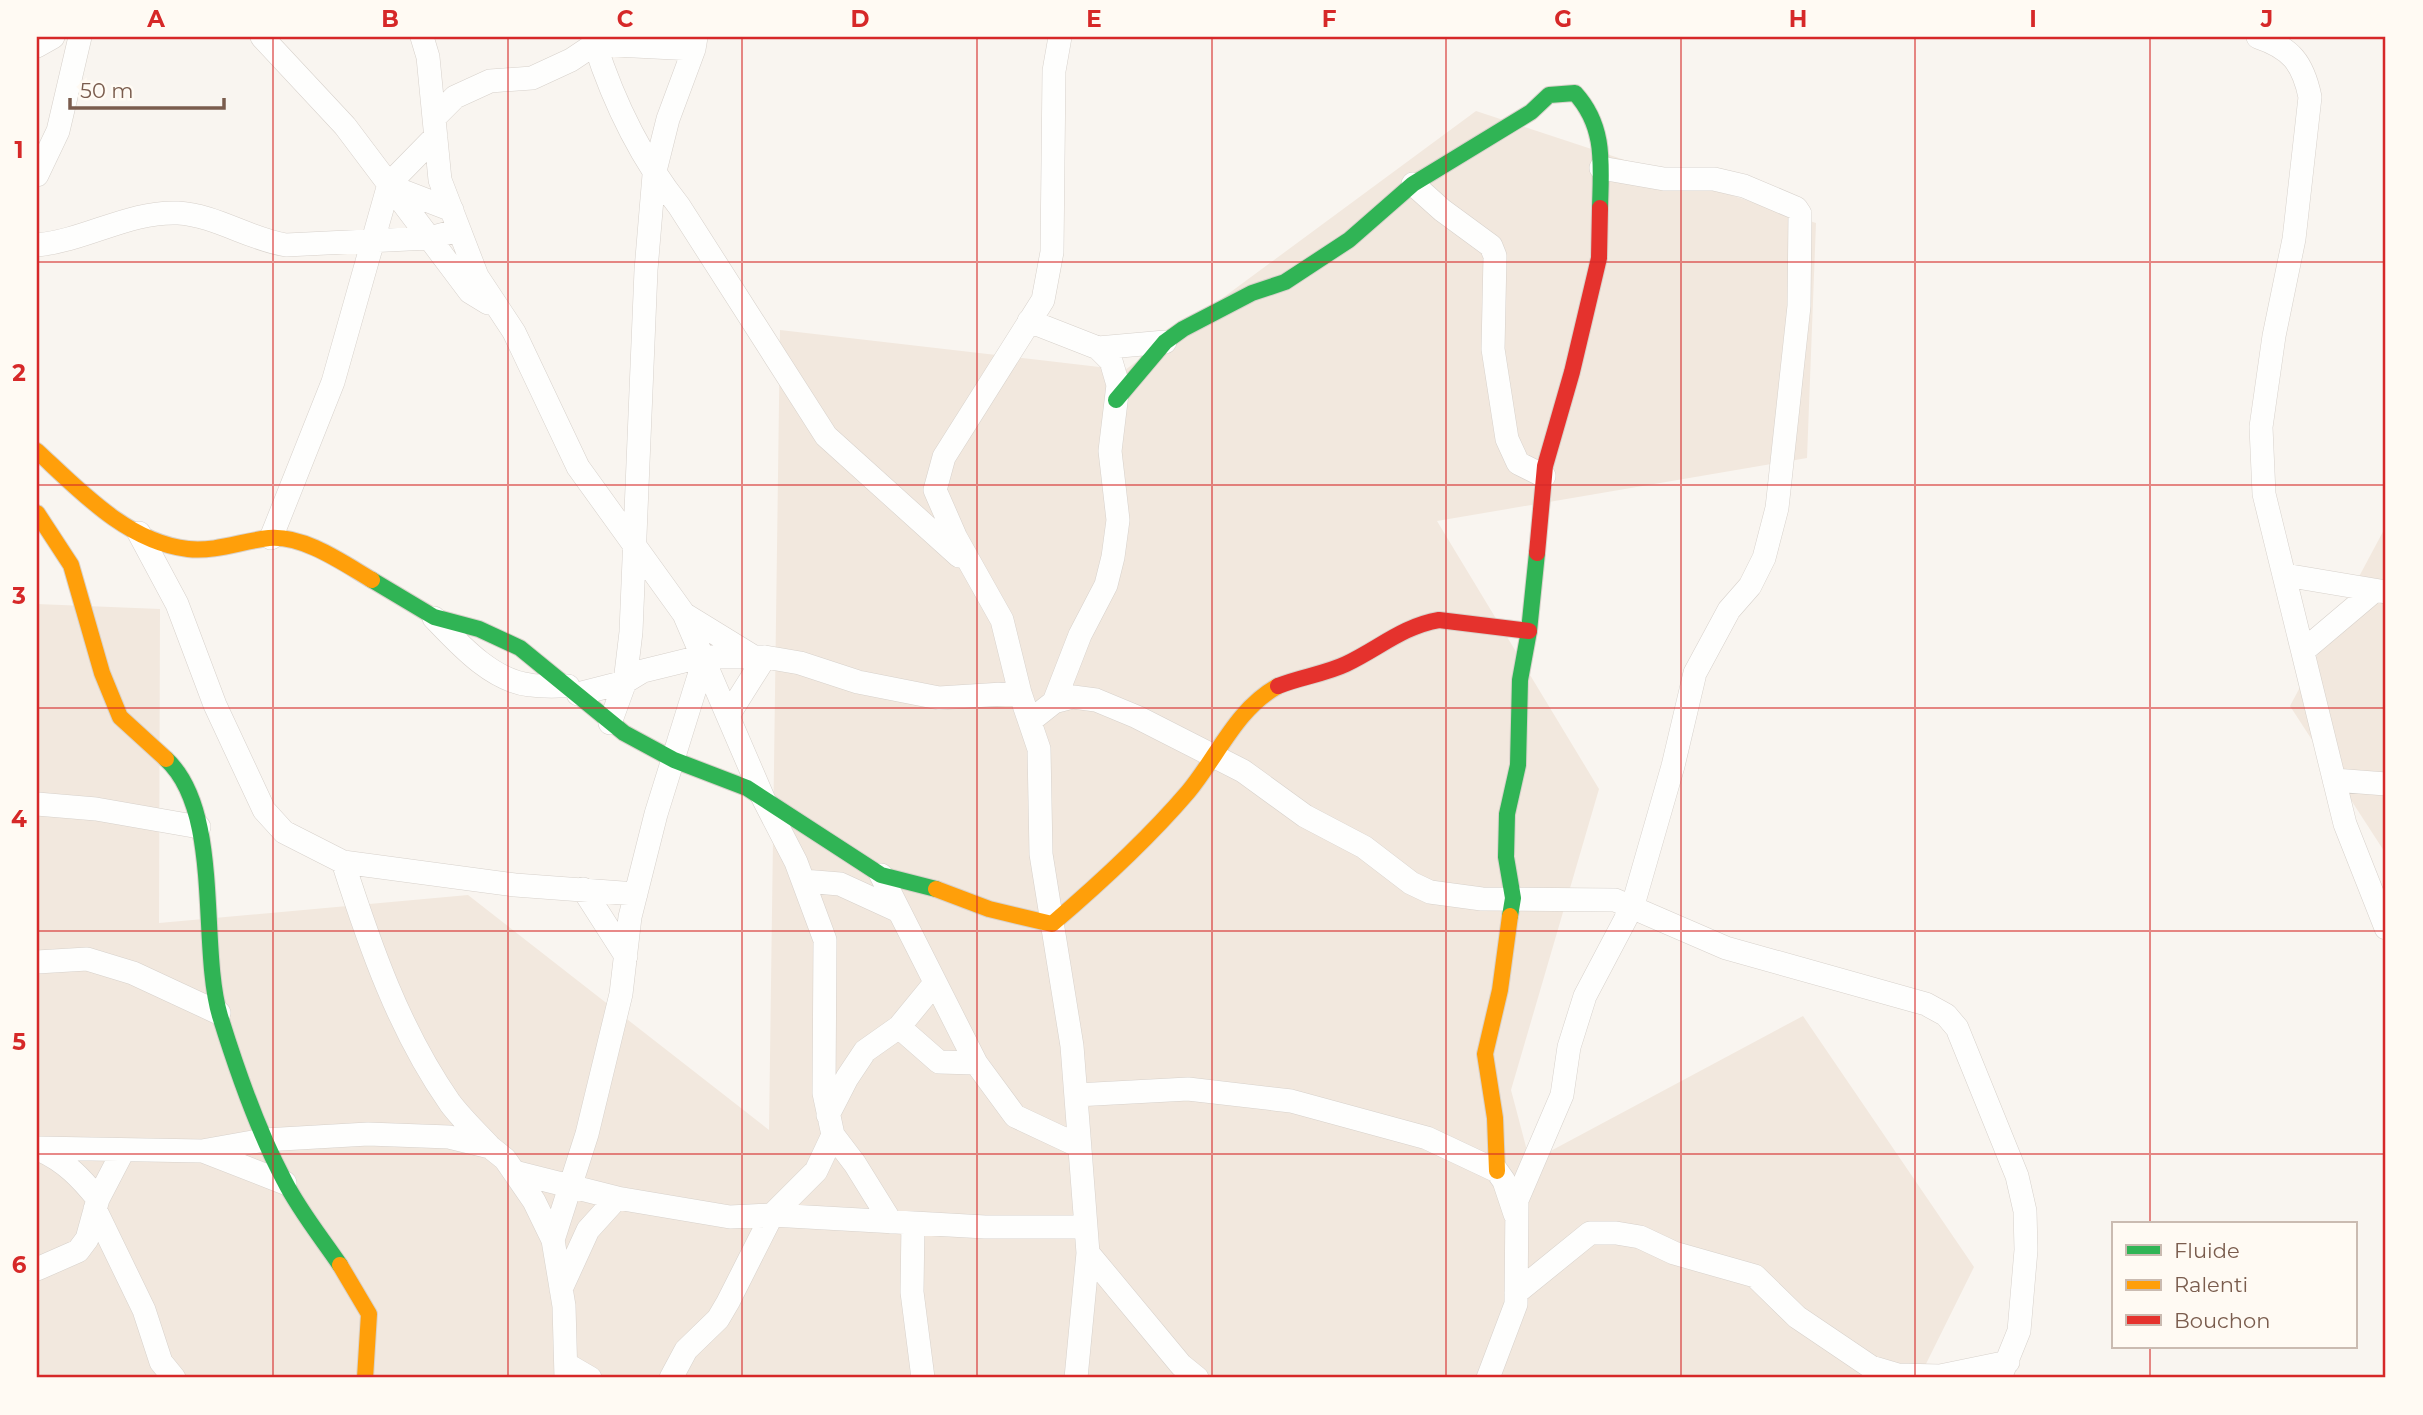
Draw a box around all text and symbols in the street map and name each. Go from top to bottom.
text: A [146,5,165,33]
text: B [381,5,399,33]
text: C [617,5,634,33]
text: D [851,5,870,33]
text: E [1086,5,1102,33]
text: F [1322,5,1337,33]
text: G [1554,5,1572,33]
text: H [1789,5,1807,33]
text: I [2029,5,2037,33]
text: J [2260,5,2273,33]
scale bar [70,66,224,110]
text: 50 m [80,78,134,103]
text: 1 [14,136,24,164]
text: 2 [12,359,26,387]
text: 3 [11,582,26,610]
text: 4 [11,805,27,833]
text: 5 [12,1028,26,1056]
legend [2112,1222,2356,1348]
text: Fluide [2174,1238,2240,1263]
text: 6 [12,1251,27,1279]
text: Ralenti [2174,1272,2248,1297]
text: Bouchon [2174,1308,2270,1333]

